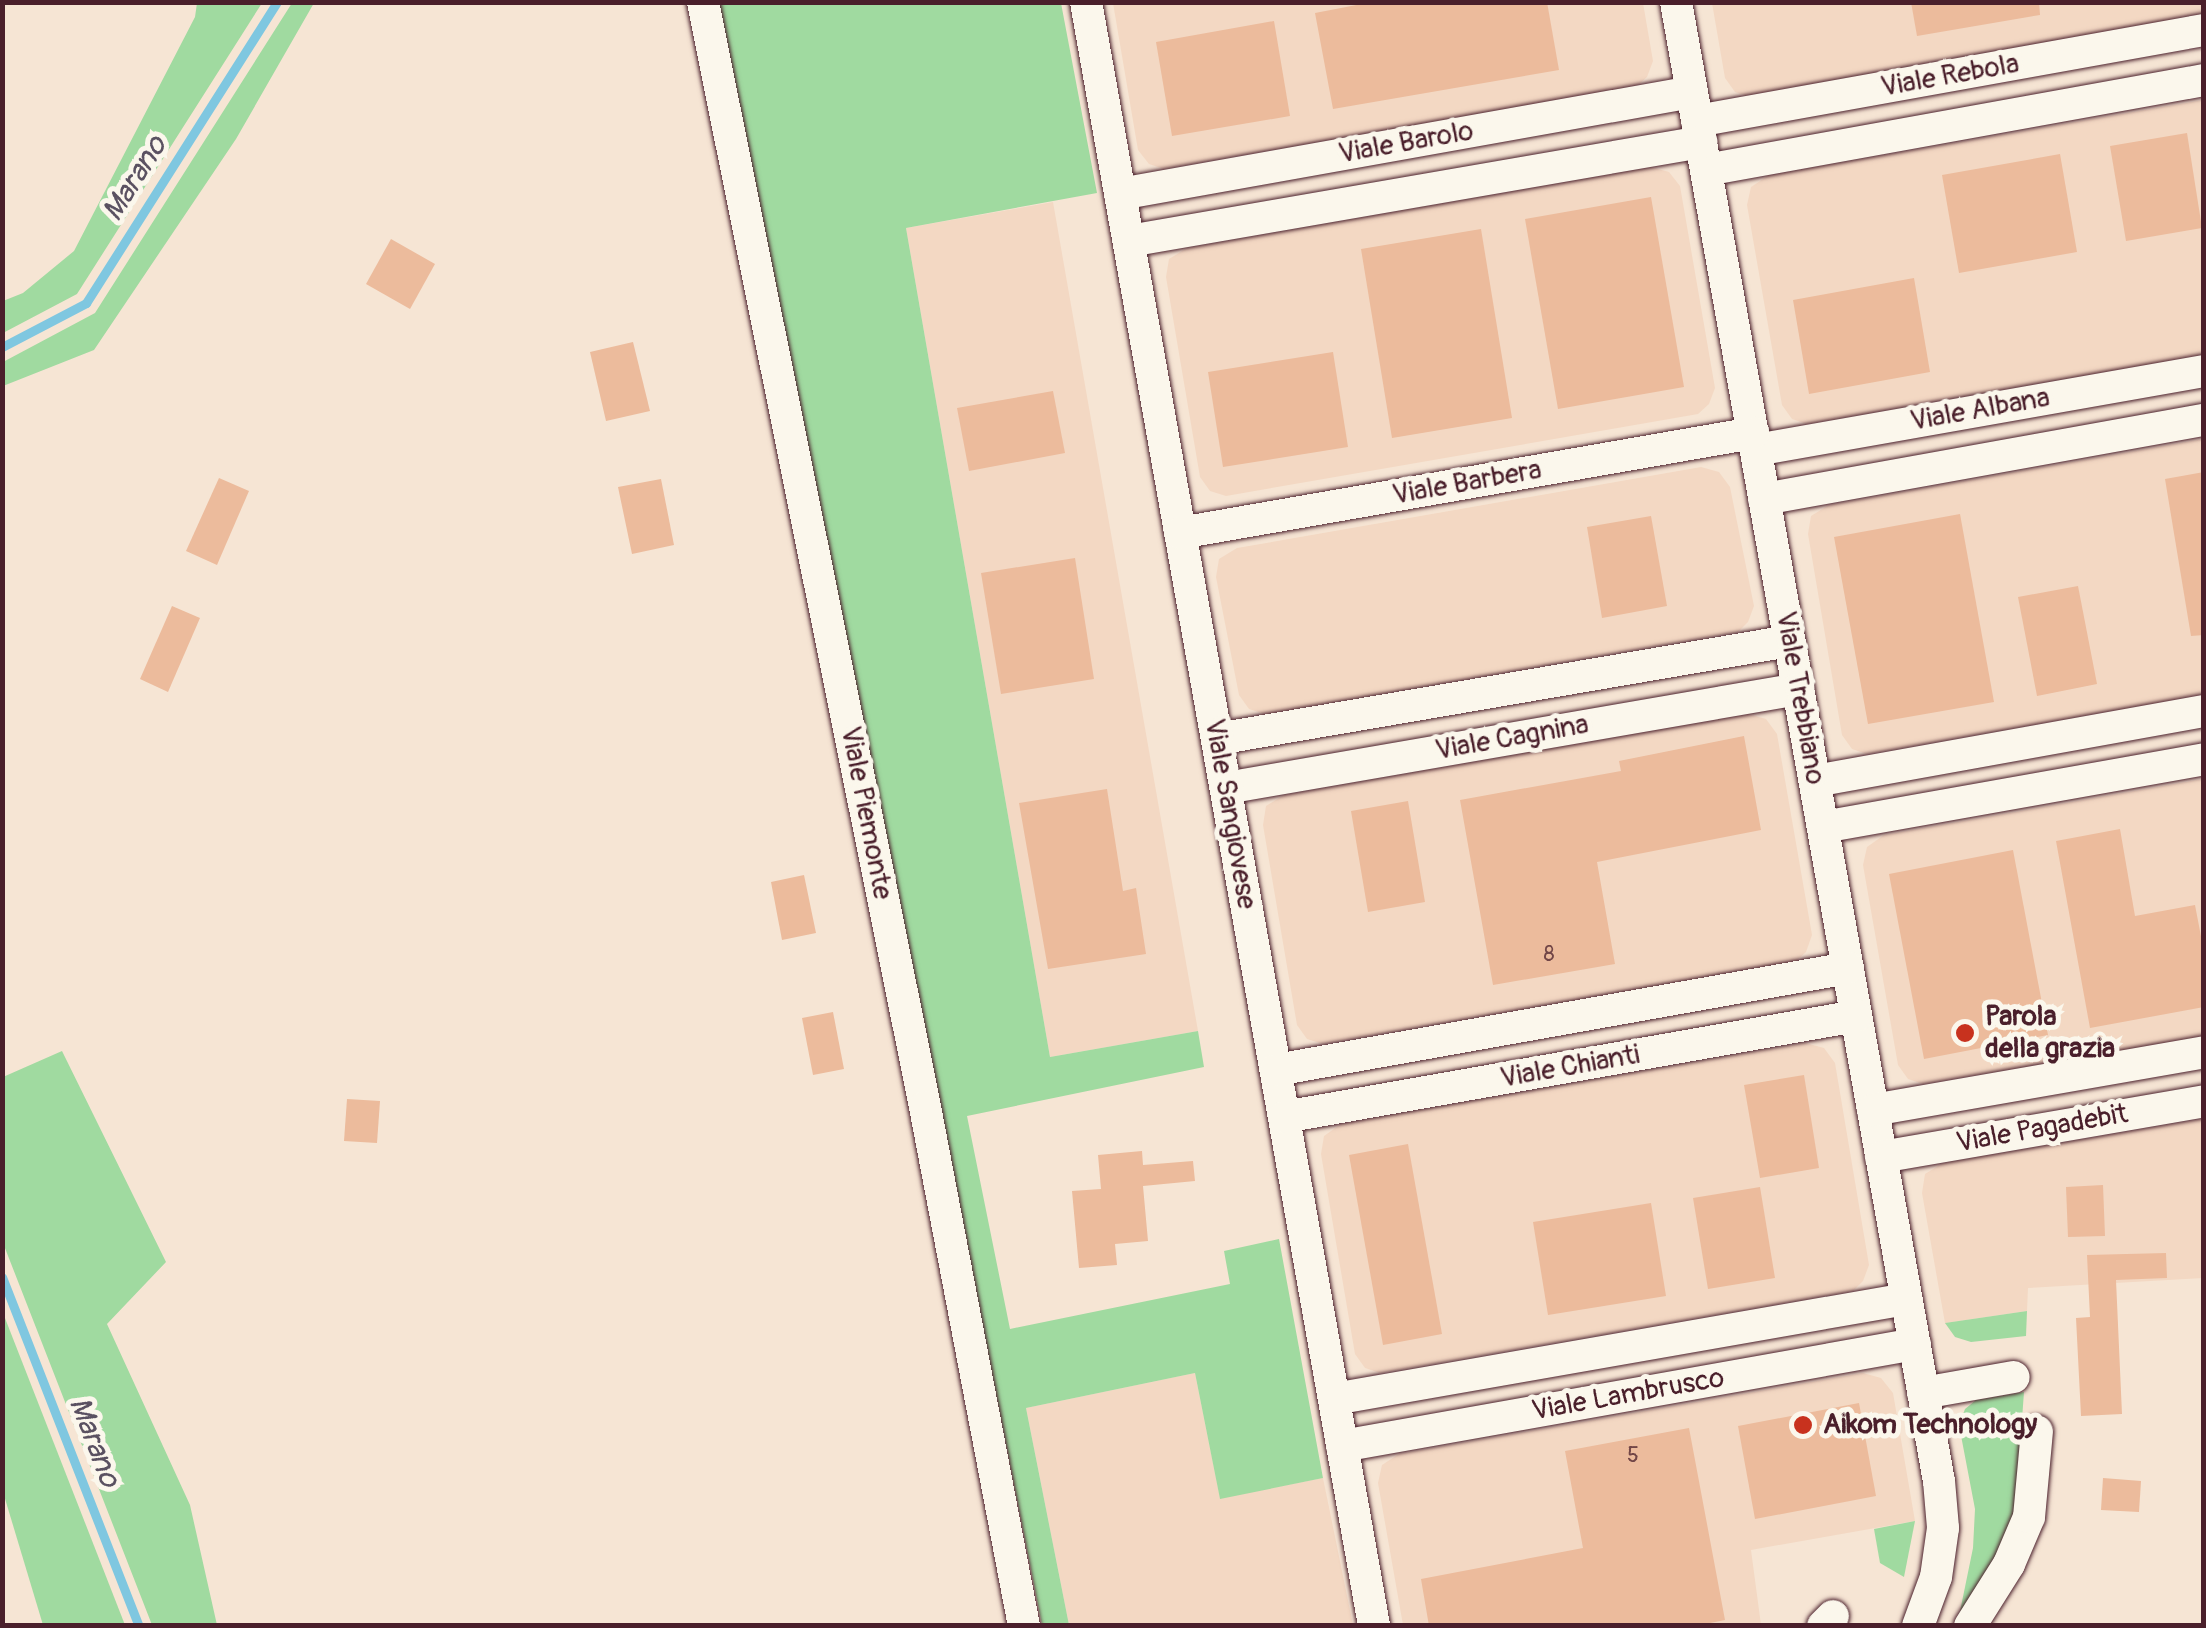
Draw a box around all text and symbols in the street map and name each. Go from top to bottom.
street label: Viale Rebola [1878,47,2022,105]
street label: Viale Barolo [1336,115,1476,171]
water label: Marano [95,130,175,228]
street label: Viale Albana [1908,381,2052,439]
street label: Viale Barbera [1390,453,1544,513]
street label: Viale Trebbiano [1768,609,1832,787]
street label: Viale Cagnina [1433,708,1591,768]
street label: Viale Sangiovese [1197,716,1263,912]
street label: Viale Piemonte [833,724,899,902]
house number: 8 [1543,942,1555,968]
place label: Parola della grazia [1985,1000,2115,1066]
marker: Parola della grazia [1954,1022,1976,1044]
street label: Viale Chianti [1498,1038,1642,1096]
street label: Viale Pagadebit [1954,1097,2130,1161]
street label: Viale Lambrusco [1529,1362,1727,1428]
water label: Marano [61,1392,127,1492]
place label: Aikom Technology [1823,1408,2037,1442]
marker: Aikom Technology [1792,1414,1814,1436]
house number: 5 [1627,1443,1639,1469]

